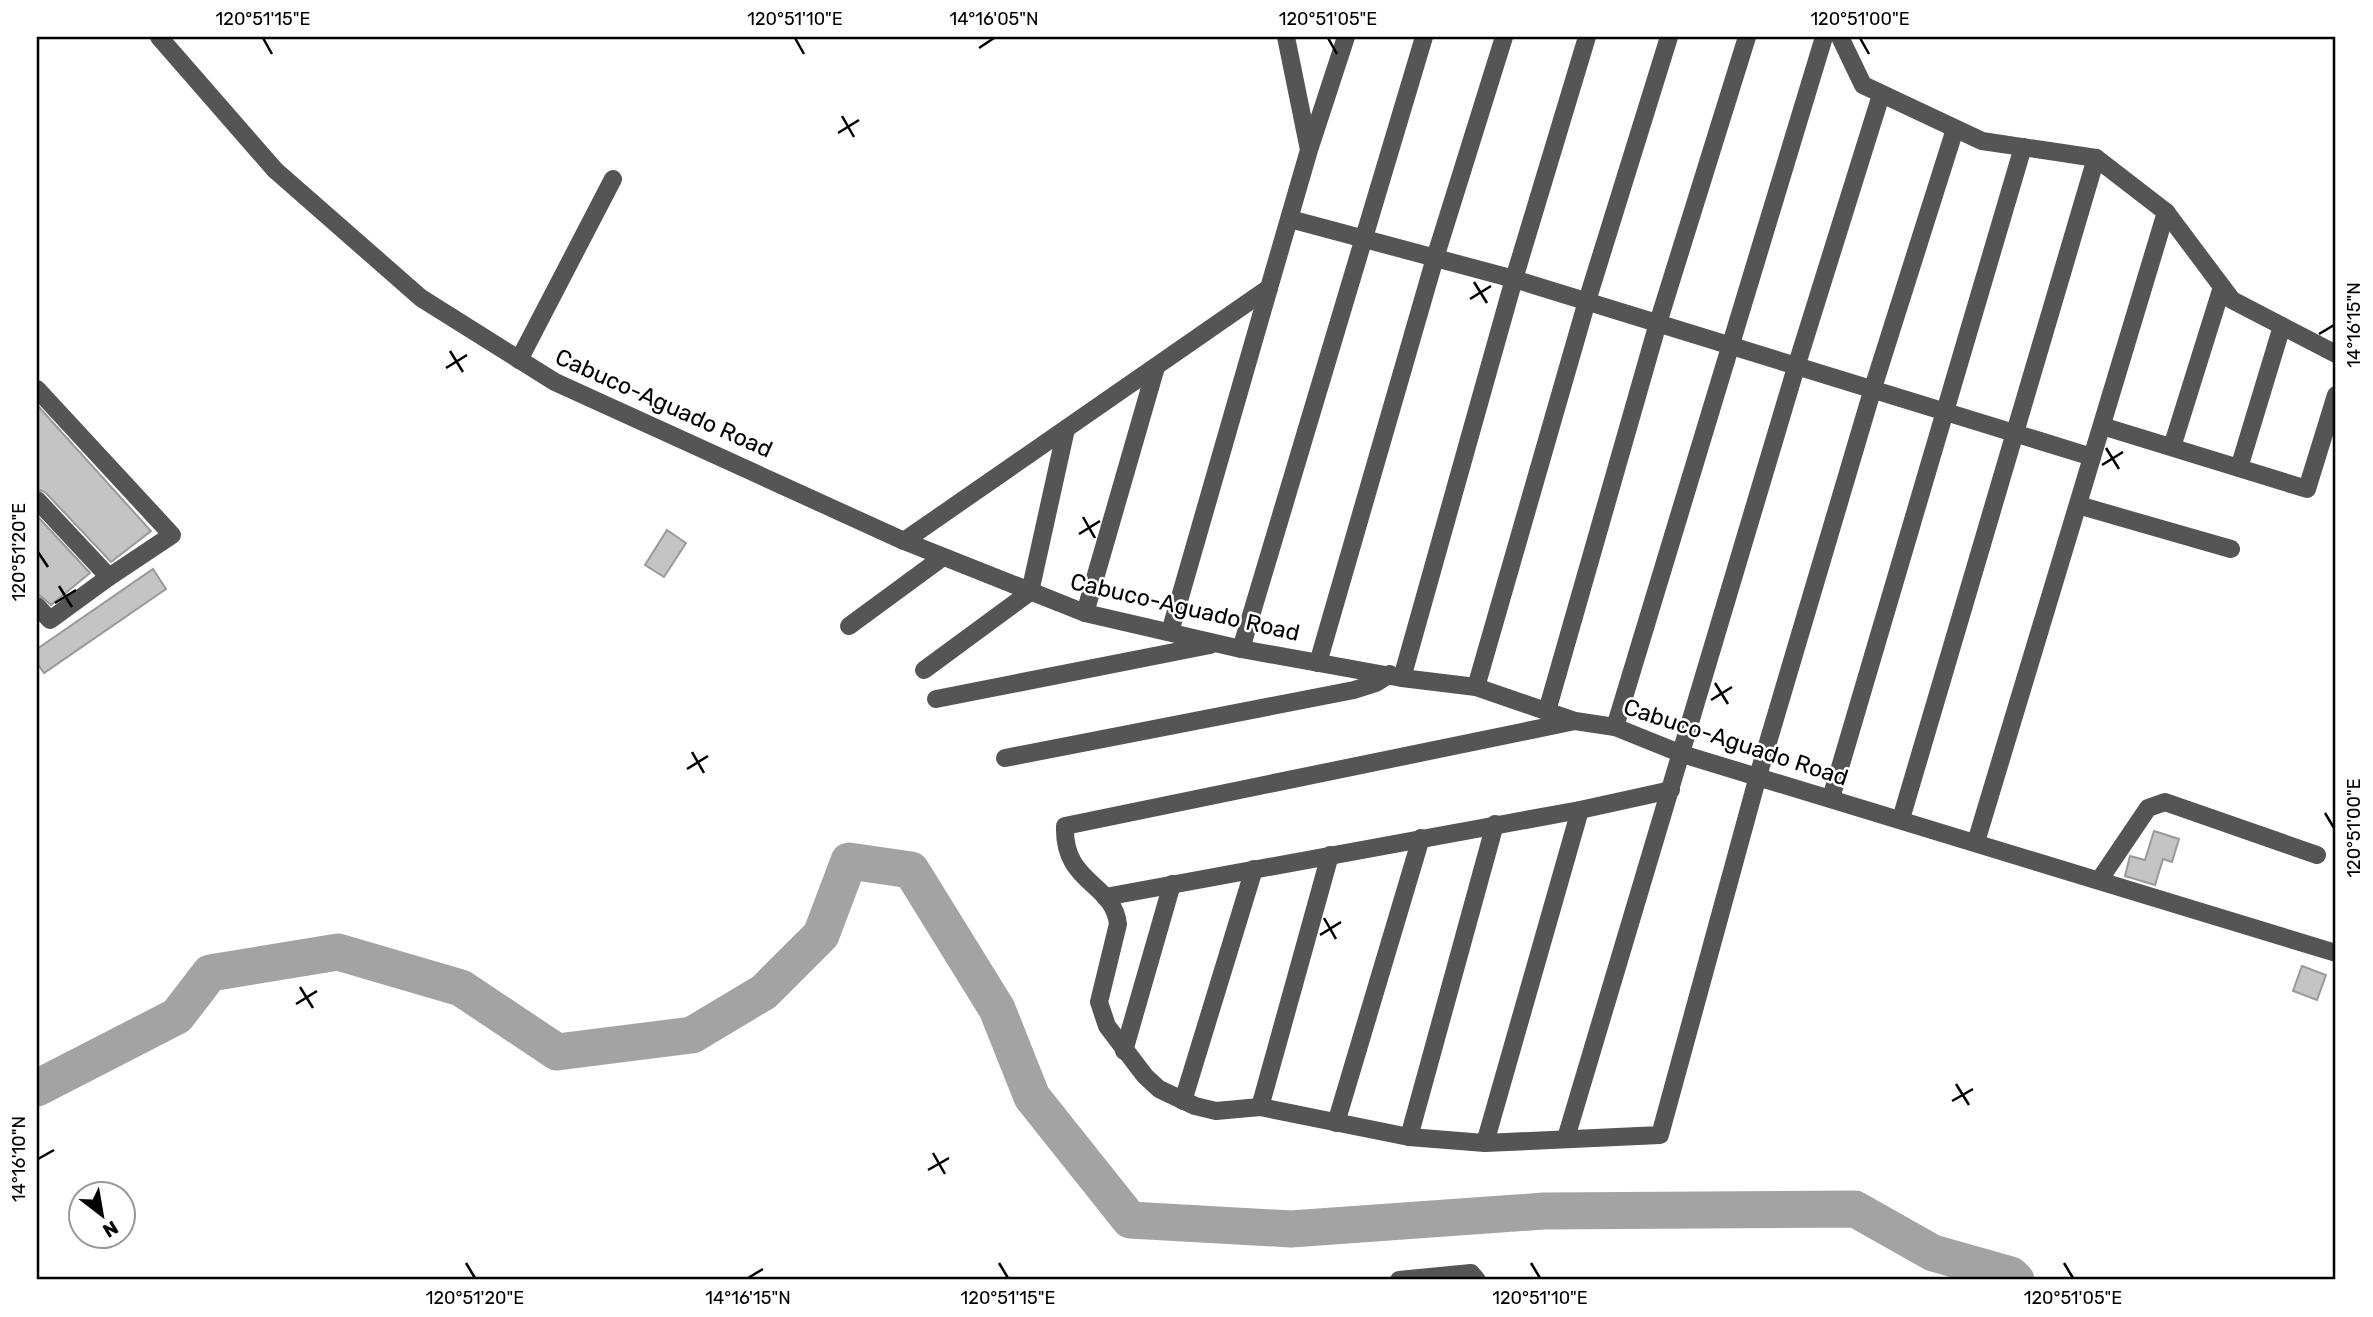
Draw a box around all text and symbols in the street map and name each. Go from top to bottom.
text: 120°51'15"E [216,8,310,30]
text: 120°51'10"E [747,8,843,30]
text: 14°16'05"N [949,8,1039,30]
text: 120°51'05"E [1279,8,1377,30]
text: 120°51'00"E [1810,8,1910,30]
text: 14°16'15"N [2343,282,2365,368]
street label: Cabuco-Aguado Road [551,342,777,464]
text: 120°51'20"E [8,503,30,601]
street label: Cabuco-Aguado Road [1068,567,1302,647]
street label: Cabuco-Aguado Road [1620,692,1852,792]
text: 120°51'00"E [2343,778,2365,878]
text: 14°16'10"N [8,1116,30,1202]
north arrow [66,1180,136,1250]
text: N [99,1216,122,1243]
text: 120°51'20"E [426,1287,524,1309]
text: 14°16'15"N [705,1287,791,1309]
text: 120°51'15"E [961,1287,1055,1309]
text: 120°51'10"E [1492,1287,1588,1309]
text: 120°51'05"E [2024,1287,2122,1309]

